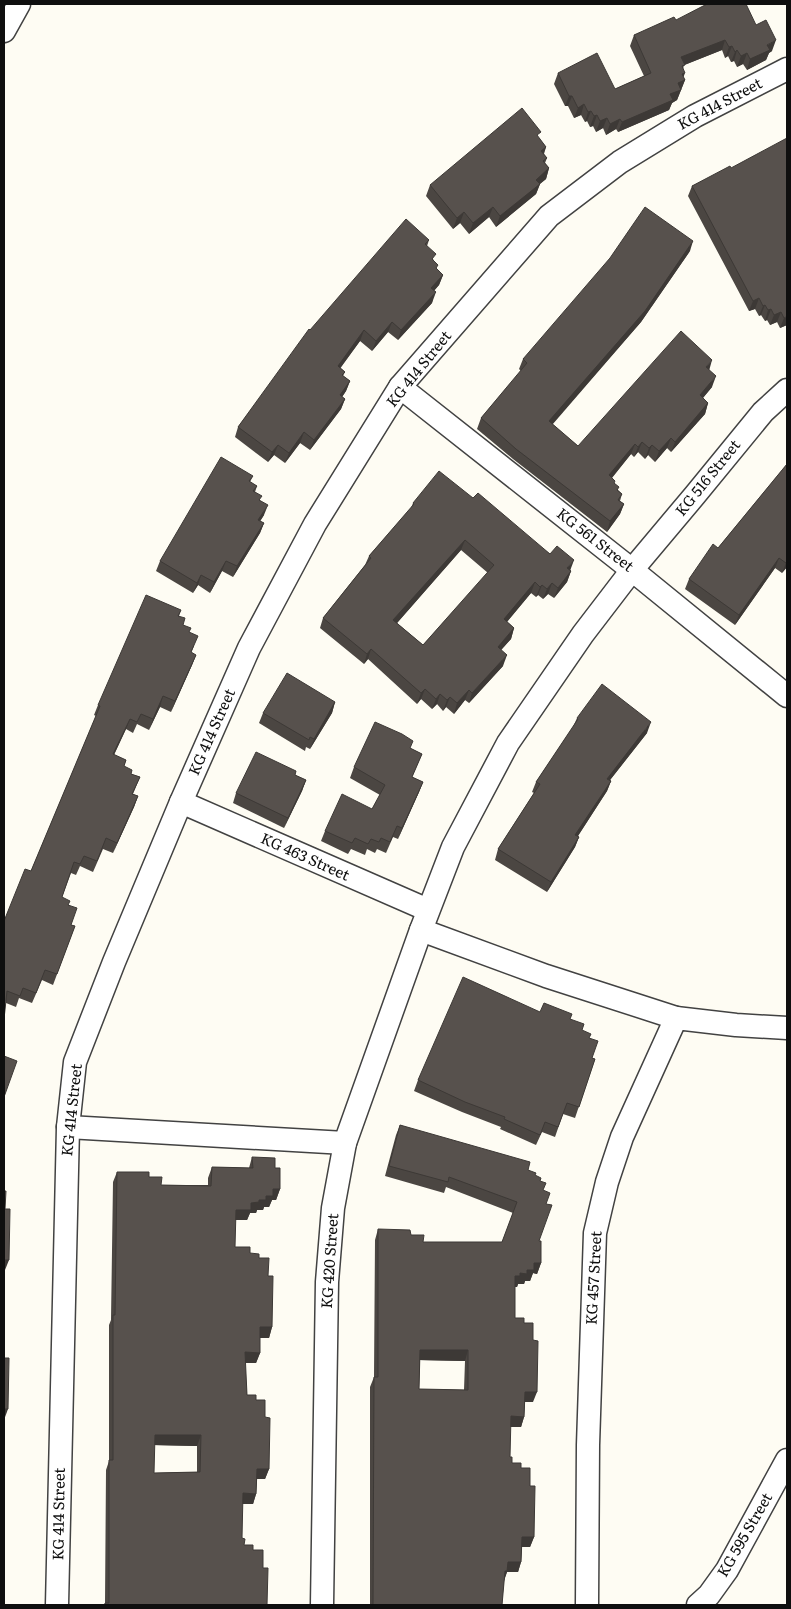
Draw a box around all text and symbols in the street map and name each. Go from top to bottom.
street label: KG 414 Street [673,71,766,135]
street label: KG 414 Street [380,325,456,411]
street label: KG 516 Street [669,434,745,520]
street label: KG 561 Street [552,501,640,576]
street label: KG 414 Street [181,684,240,779]
street label: KG 463 Street [257,826,354,886]
street label: KG 414 Street [54,1062,87,1157]
street label: KG 420 Street [314,1212,343,1309]
street label: KG 457 Street [579,1230,606,1326]
street label: KG 414 Street [45,1467,70,1561]
street label: KG 595 Street [710,1488,777,1581]

